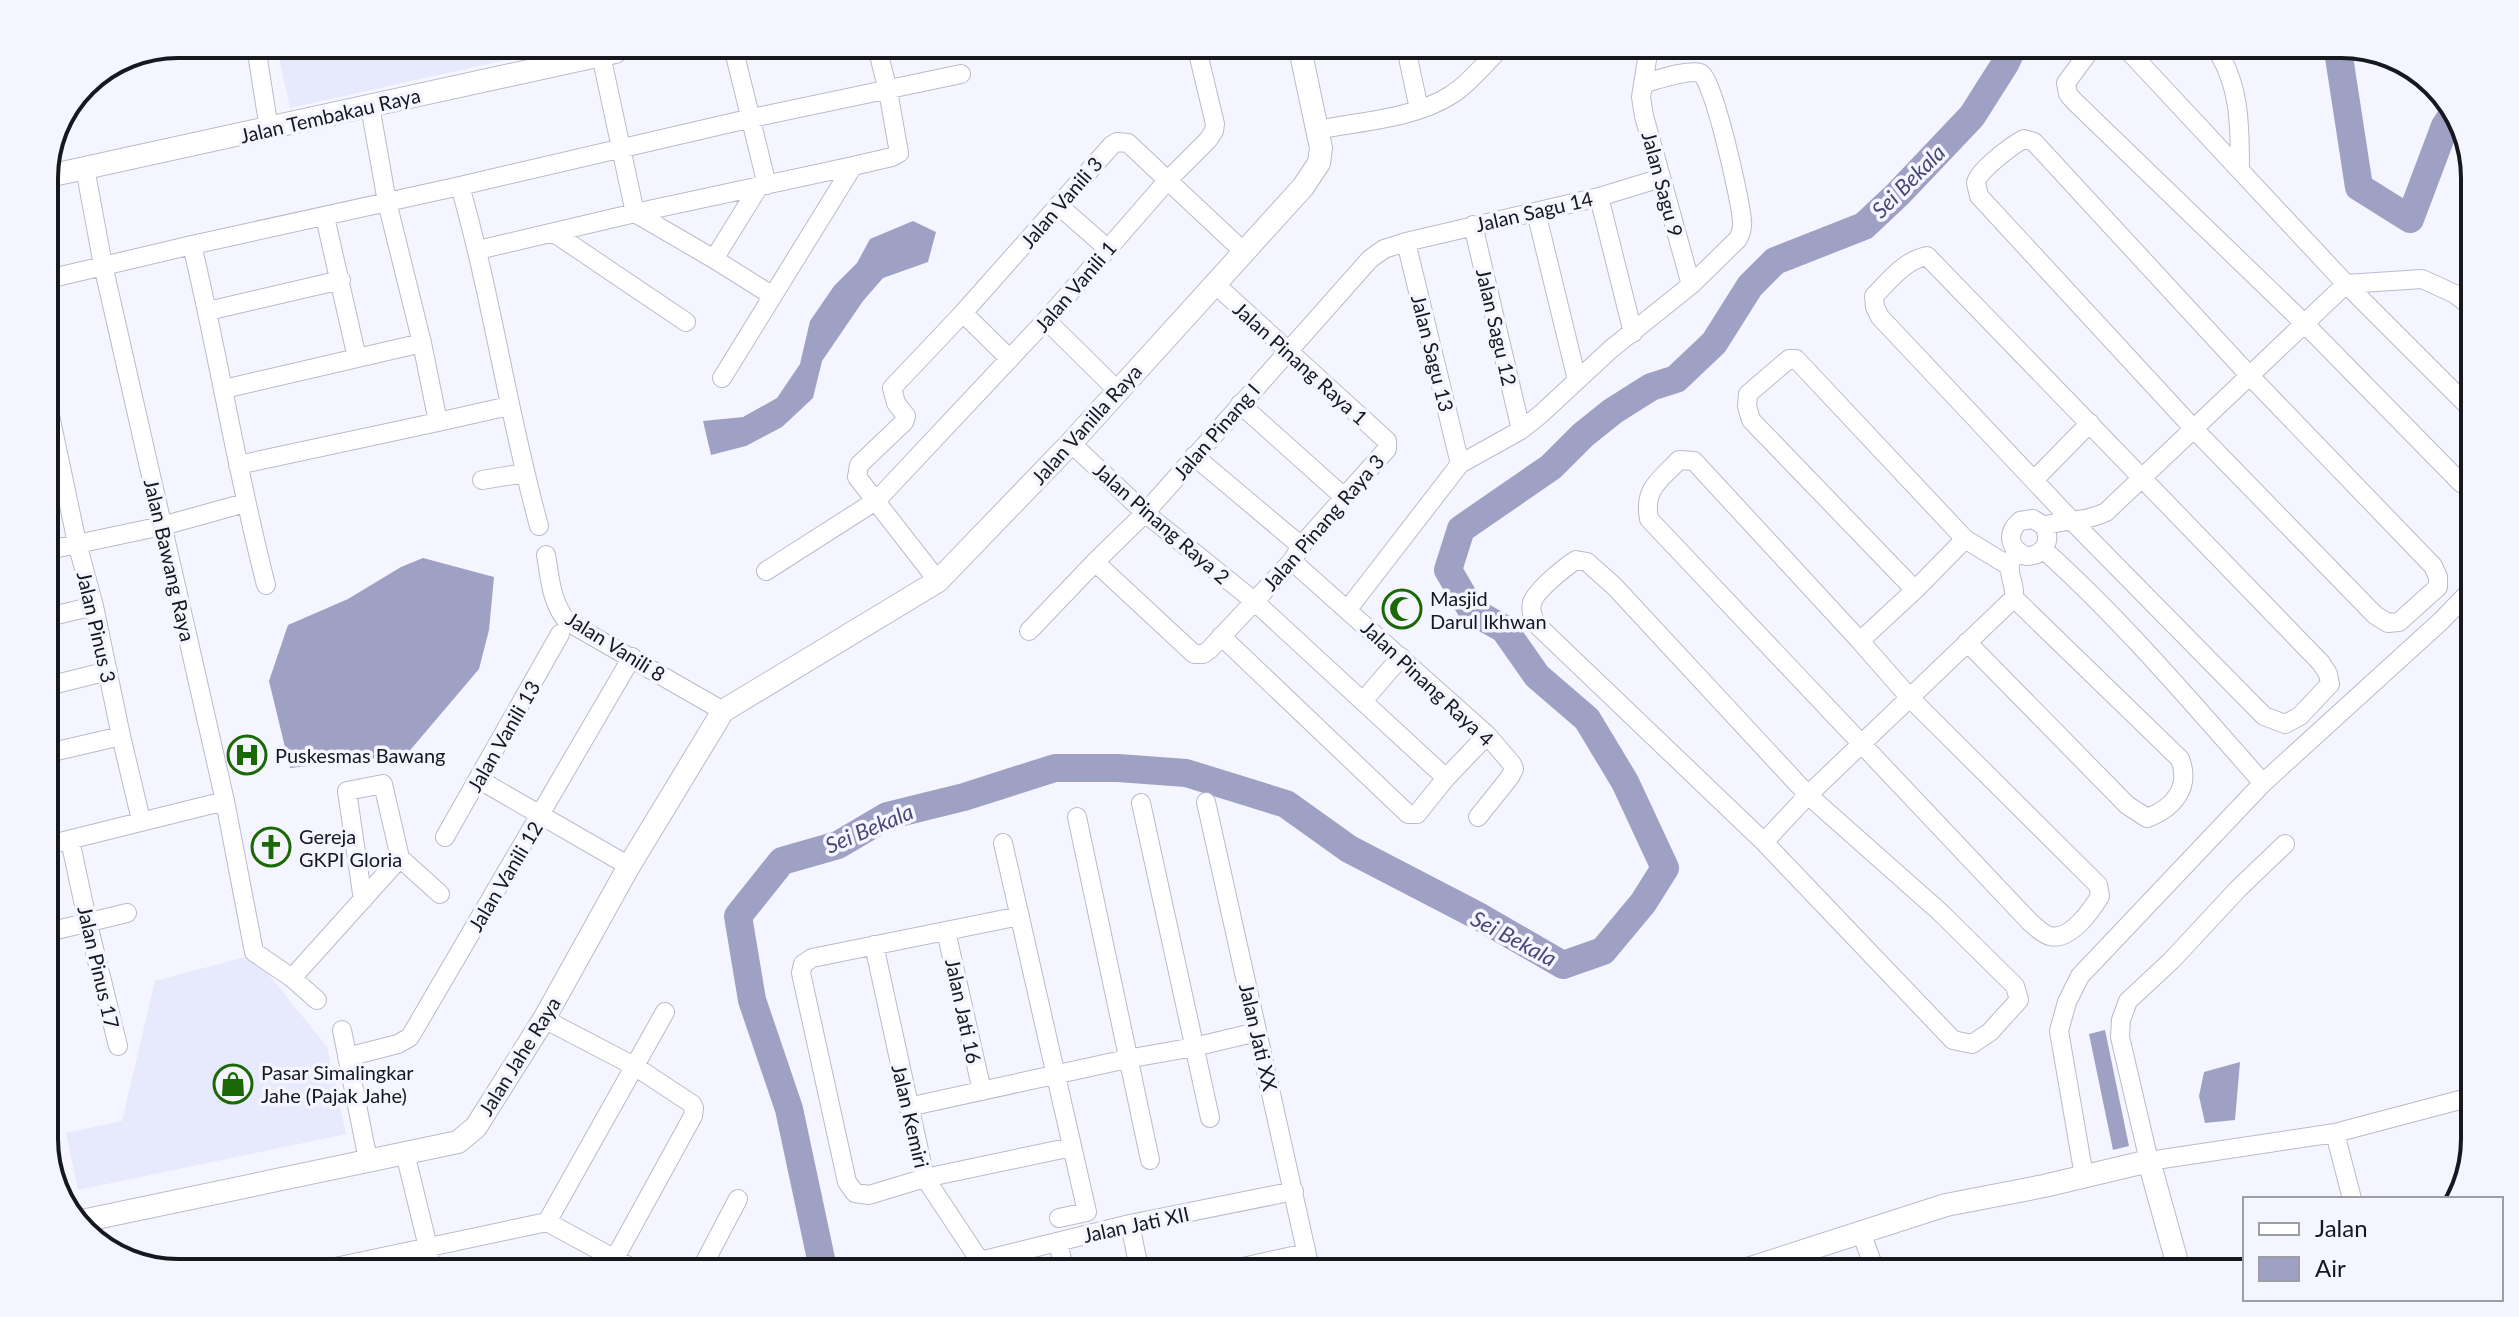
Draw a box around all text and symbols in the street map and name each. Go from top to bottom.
street label: Jalan Tembakau Raya [237,83,423,147]
street label: Jalan Sagu 9 [1637,129,1689,239]
water label: Sei Bekala [1866,139,1950,223]
street label: Jalan Vanili 3 [1015,152,1107,252]
street label: Jalan Sagu 14 [1473,186,1595,236]
street label: Jalan Vanili 1 [1029,236,1121,336]
street label: Jalan Sagu 12 [1472,266,1522,388]
street label: Jalan Sagu 13 [1407,292,1459,414]
street label: Jalan Pinang Raya 1 [1229,296,1373,430]
street label: Jalan Vanilla Raya [1026,359,1146,489]
street label: Jalan Pinang I [1168,378,1264,484]
street label: Jalan Pinang Raya 3 [1257,449,1389,595]
street label: Jalan Pinang Raya 2 [1089,457,1235,589]
street label: Jalan Bawang Raya [140,476,200,644]
street label: Jalan Pinus 3 [73,569,121,685]
place label: Masjid Darul Ikhwan [1430,586,1547,633]
mosque icon: Masjid Darul Ikhwan [1381,588,1423,630]
street label: Jalan Vanili 8 [562,606,670,686]
street label: Jalan Pinang Raya 4 [1357,615,1499,751]
street label: Jalan Vanili 13 [462,676,544,796]
hospital icon: Puskesmas Bawang [226,734,268,776]
place label: Puskesmas Bawang [275,743,445,767]
water label: Sei Bekala [821,797,917,859]
street label: Jalan Vanili 12 [463,817,547,935]
place label: Gereja GKPI Gloria [299,824,402,871]
church icon: Gereja GKPI Gloria [250,826,292,868]
street label: Jalan Pinus 17 [73,903,125,1031]
water label: Sei Bekala [1467,904,1561,972]
street label: Jalan Jati 16 [941,956,987,1066]
street label: Jalan Jati XX [1235,981,1283,1093]
street label: Jalan Jahe Raya [473,992,565,1120]
place label: Pasar Simalingkar Jahe (Pajak Jahe) [261,1060,414,1107]
street label: Jalan Kemiri [887,1062,935,1170]
shop icon: Pasar Simalingkar Jahe (Pajak Jahe) [212,1063,254,1105]
legend [2243,1197,2503,1301]
street label: Jalan Jati XII [1081,1201,1191,1247]
text: Jalan [2315,1213,2368,1242]
text: Air [2315,1253,2346,1282]

